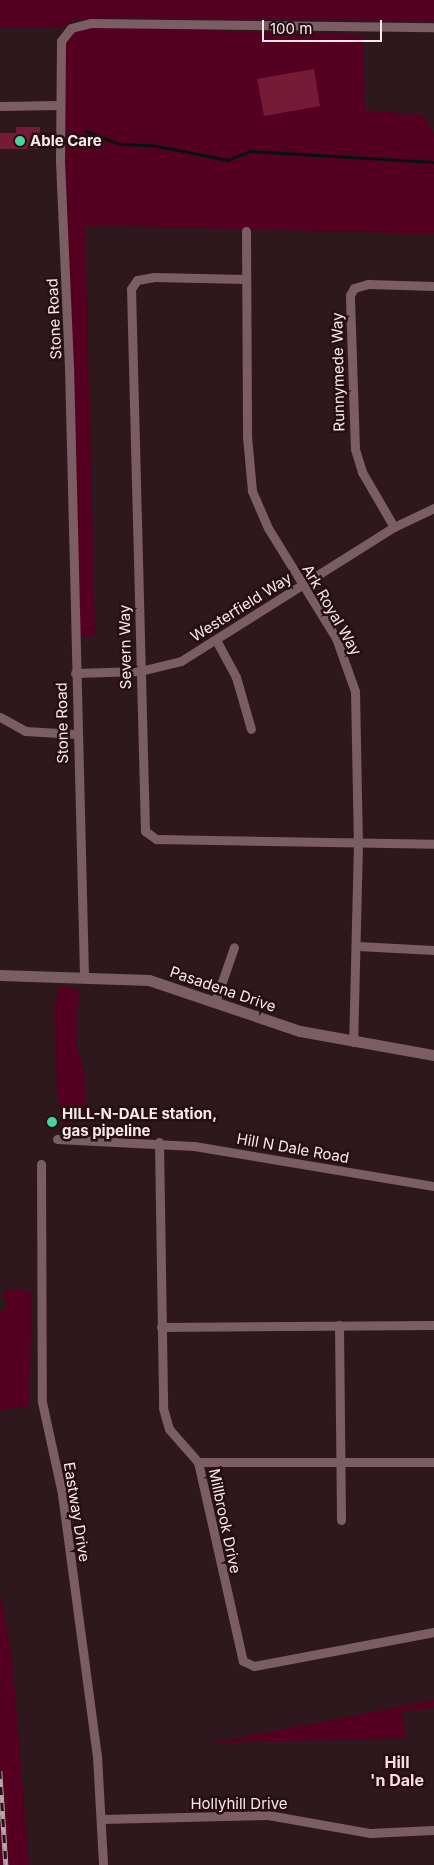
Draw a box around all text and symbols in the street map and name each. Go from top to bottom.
scale bar [264,10,384,42]
text: 100 m [270,19,312,38]
place label: Able Care [30,132,102,150]
marker: Able Care [14,135,26,147]
street label: Stone Road [43,278,65,360]
street label: Runnymede Way [328,312,348,432]
street label: Ark Royal Way [299,561,365,659]
street label: Westerfield Way [187,569,295,645]
street label: Severn Way [115,605,135,689]
street label: Stone Road [52,682,72,764]
street label: Pasadena Drive [168,962,278,1016]
place label: HILL-N-DALE station, gas pipeline [62,1104,217,1139]
marker: HILL-N-DALE station, gas pipeline [46,1116,58,1128]
street label: Hill N Dale Road [235,1129,351,1167]
street label: Eastway Drive [60,1461,94,1563]
street label: Millbrook Drive [205,1467,245,1575]
district label: Hill 'n Dale [370,1752,424,1790]
street label: Hollyhill Drive [190,1795,288,1813]

